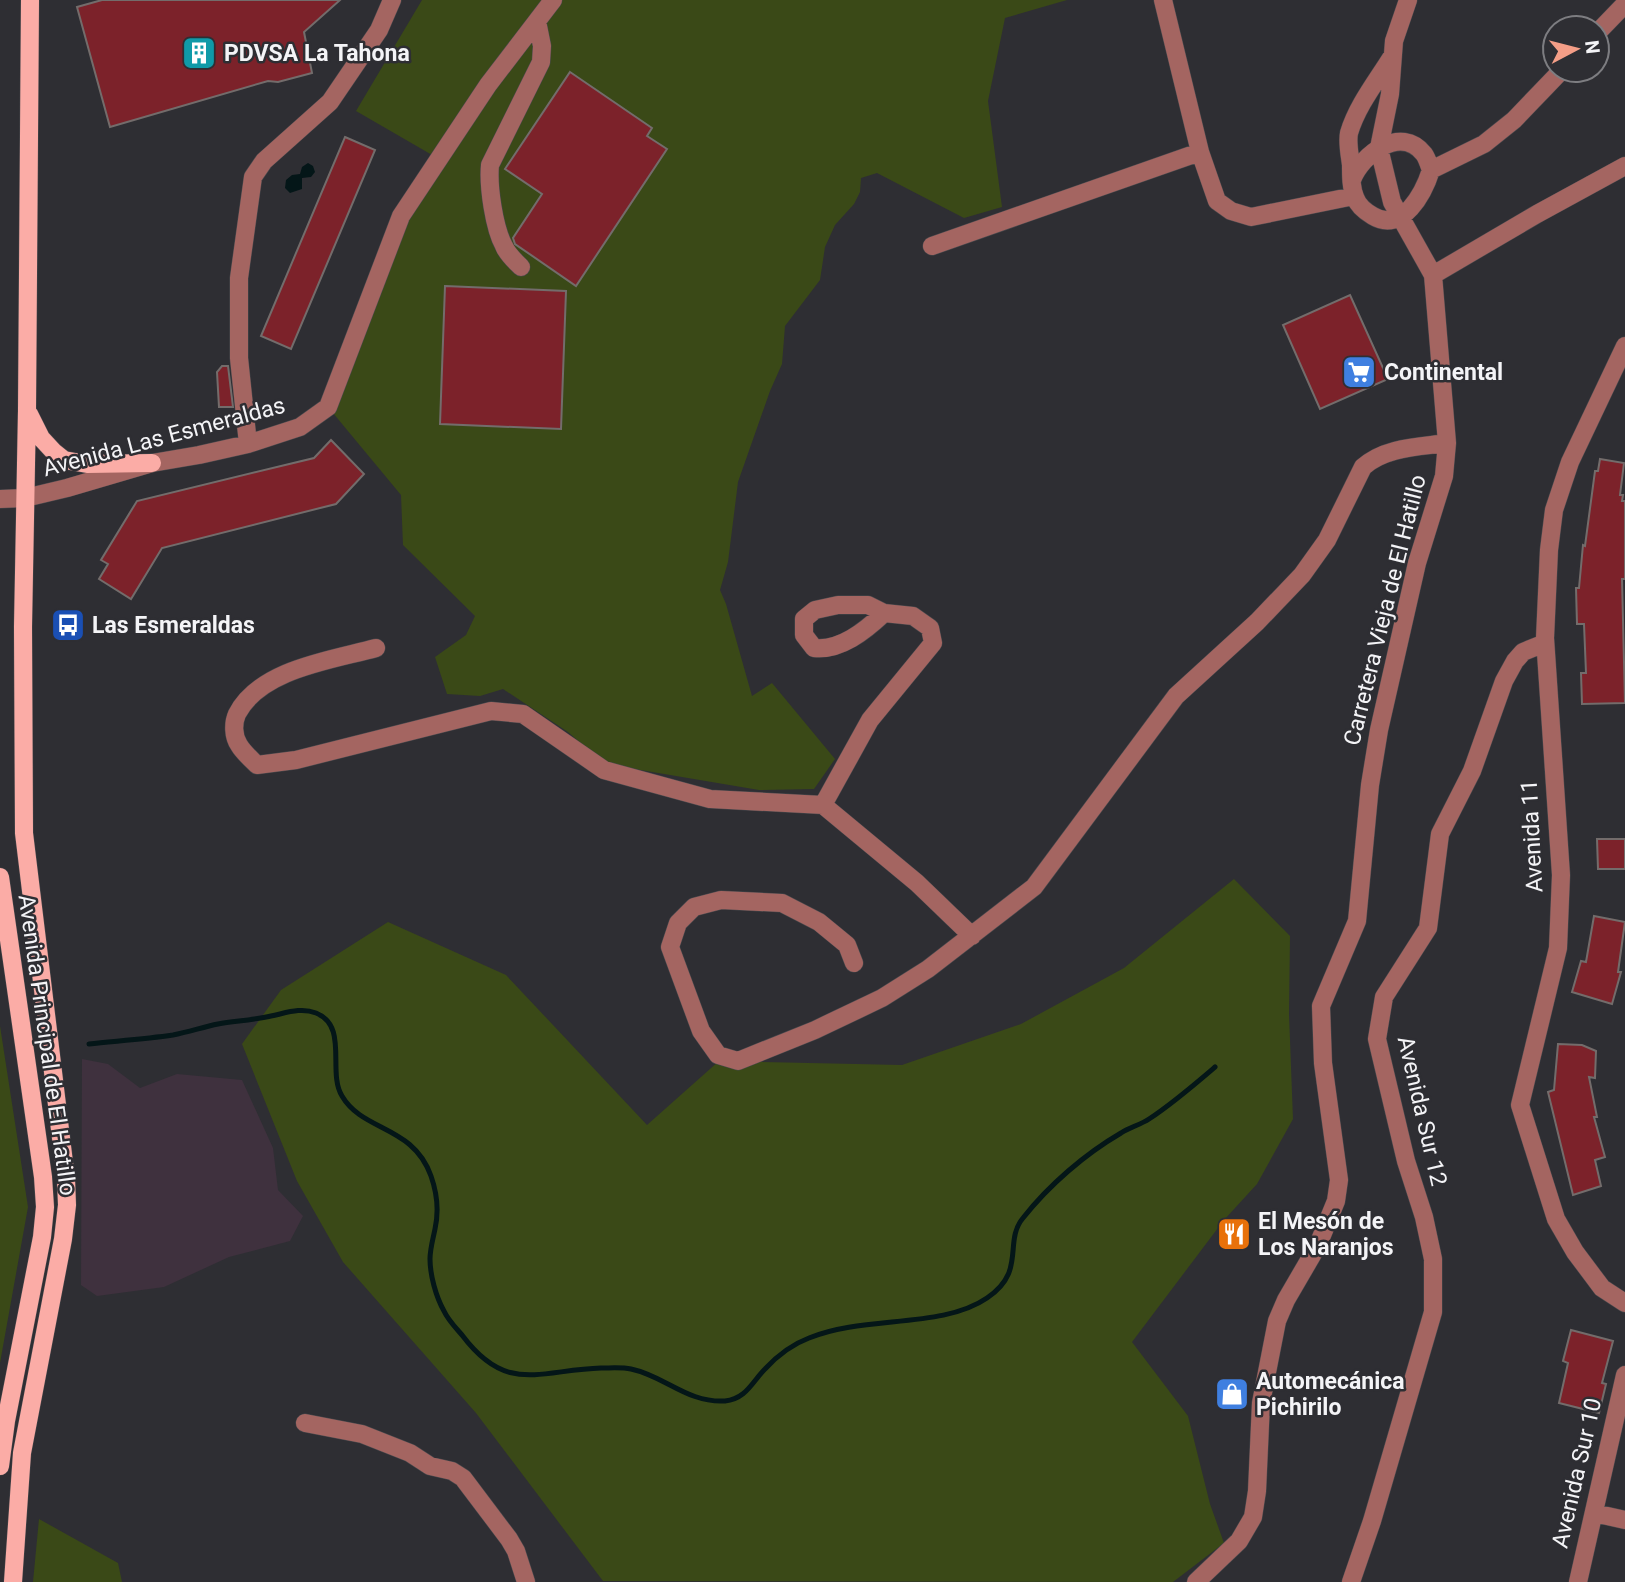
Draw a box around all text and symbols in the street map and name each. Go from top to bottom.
north arrow [1541,14,1611,84]
building icon: PDVSA La Tahona [180,34,218,72]
text: N [1580,39,1605,55]
place label: PDVSA La Tahona [224,40,410,67]
supermarket icon: Continental [1340,353,1378,391]
place label: Continental [1384,359,1503,386]
street label: Avenida Las Esmeraldas [40,392,288,482]
street label: Carretera Vieja de El Hatillo [1338,472,1432,748]
bus stop icon: Las Esmeraldas [49,606,87,644]
place label: Las Esmeraldas [92,612,255,639]
street label: Avenida 11 [1516,779,1548,893]
street label: Avenida Principal de El Hatillo [13,893,81,1197]
street label: Avenida Sur 12 [1392,1034,1452,1189]
place label: El Mesón de Los Naranjos [1258,1208,1394,1261]
restaurant icon: El Mesón de Los Naranjos [1215,1215,1253,1253]
place label: Automecánica Pichirilo [1256,1368,1405,1421]
shop icon: Automecánica Pichirilo [1213,1375,1251,1413]
street label: Avenida Sur 10 [1547,1396,1607,1550]

